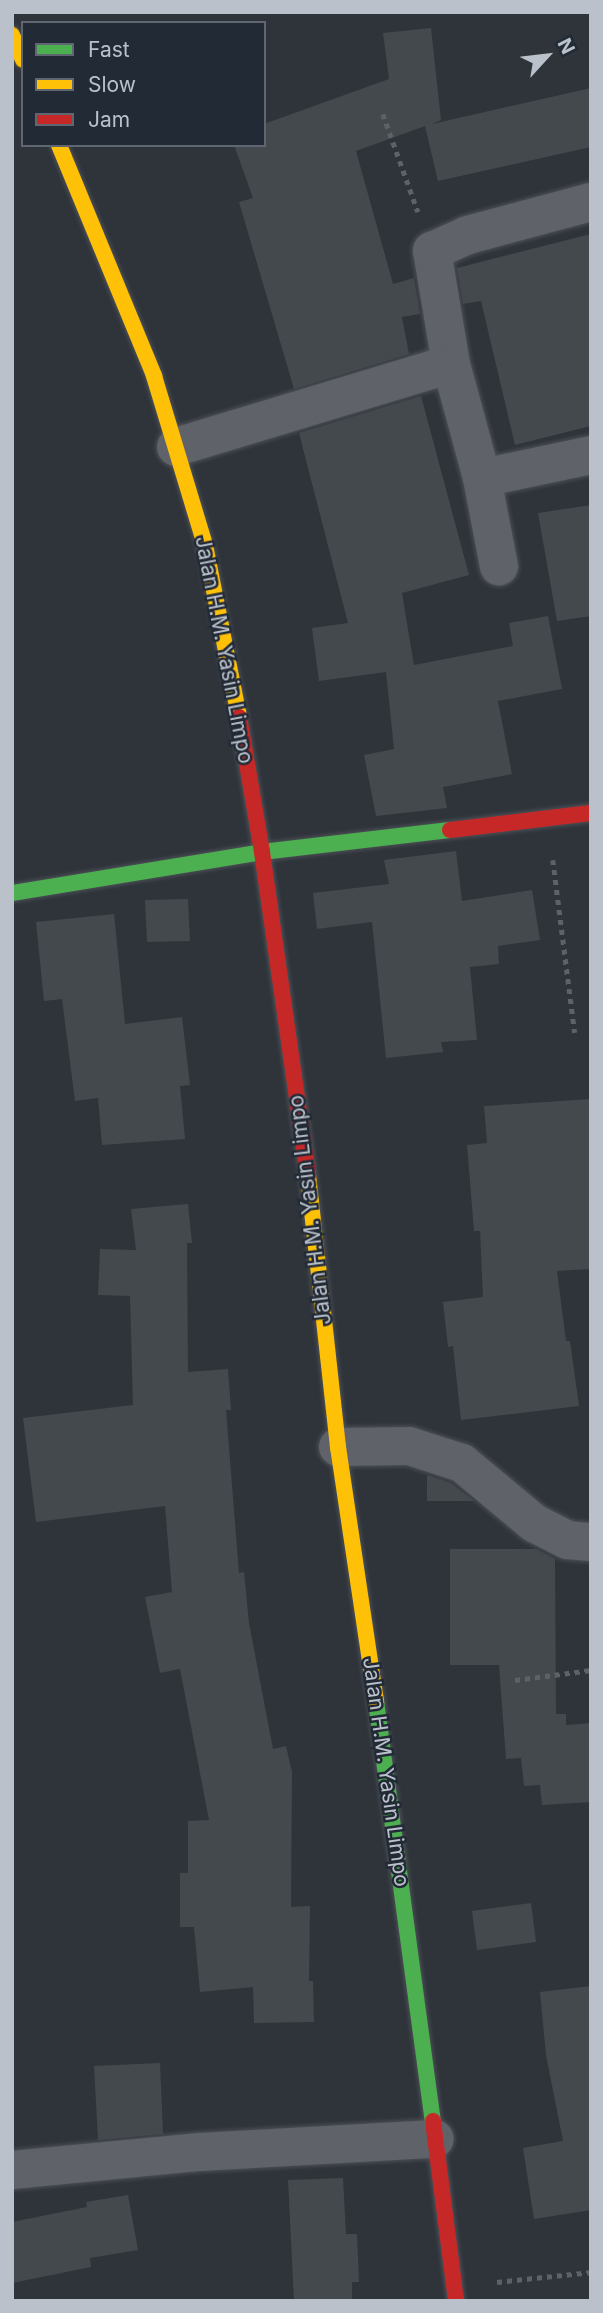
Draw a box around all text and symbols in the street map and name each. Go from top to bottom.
legend [21,21,266,147]
north arrow [512,21,582,91]
text: N [553,35,580,58]
text: Fast [88,37,130,62]
text: Slow [88,72,136,97]
text: Jam [88,107,130,132]
street label: Jalan H.M. Yasin Limpo [190,534,258,766]
street label: Jalan H.M. Yasin Limpo [283,1094,337,1326]
street label: Jalan H.M. Yasin Limpo [357,1656,415,1888]

